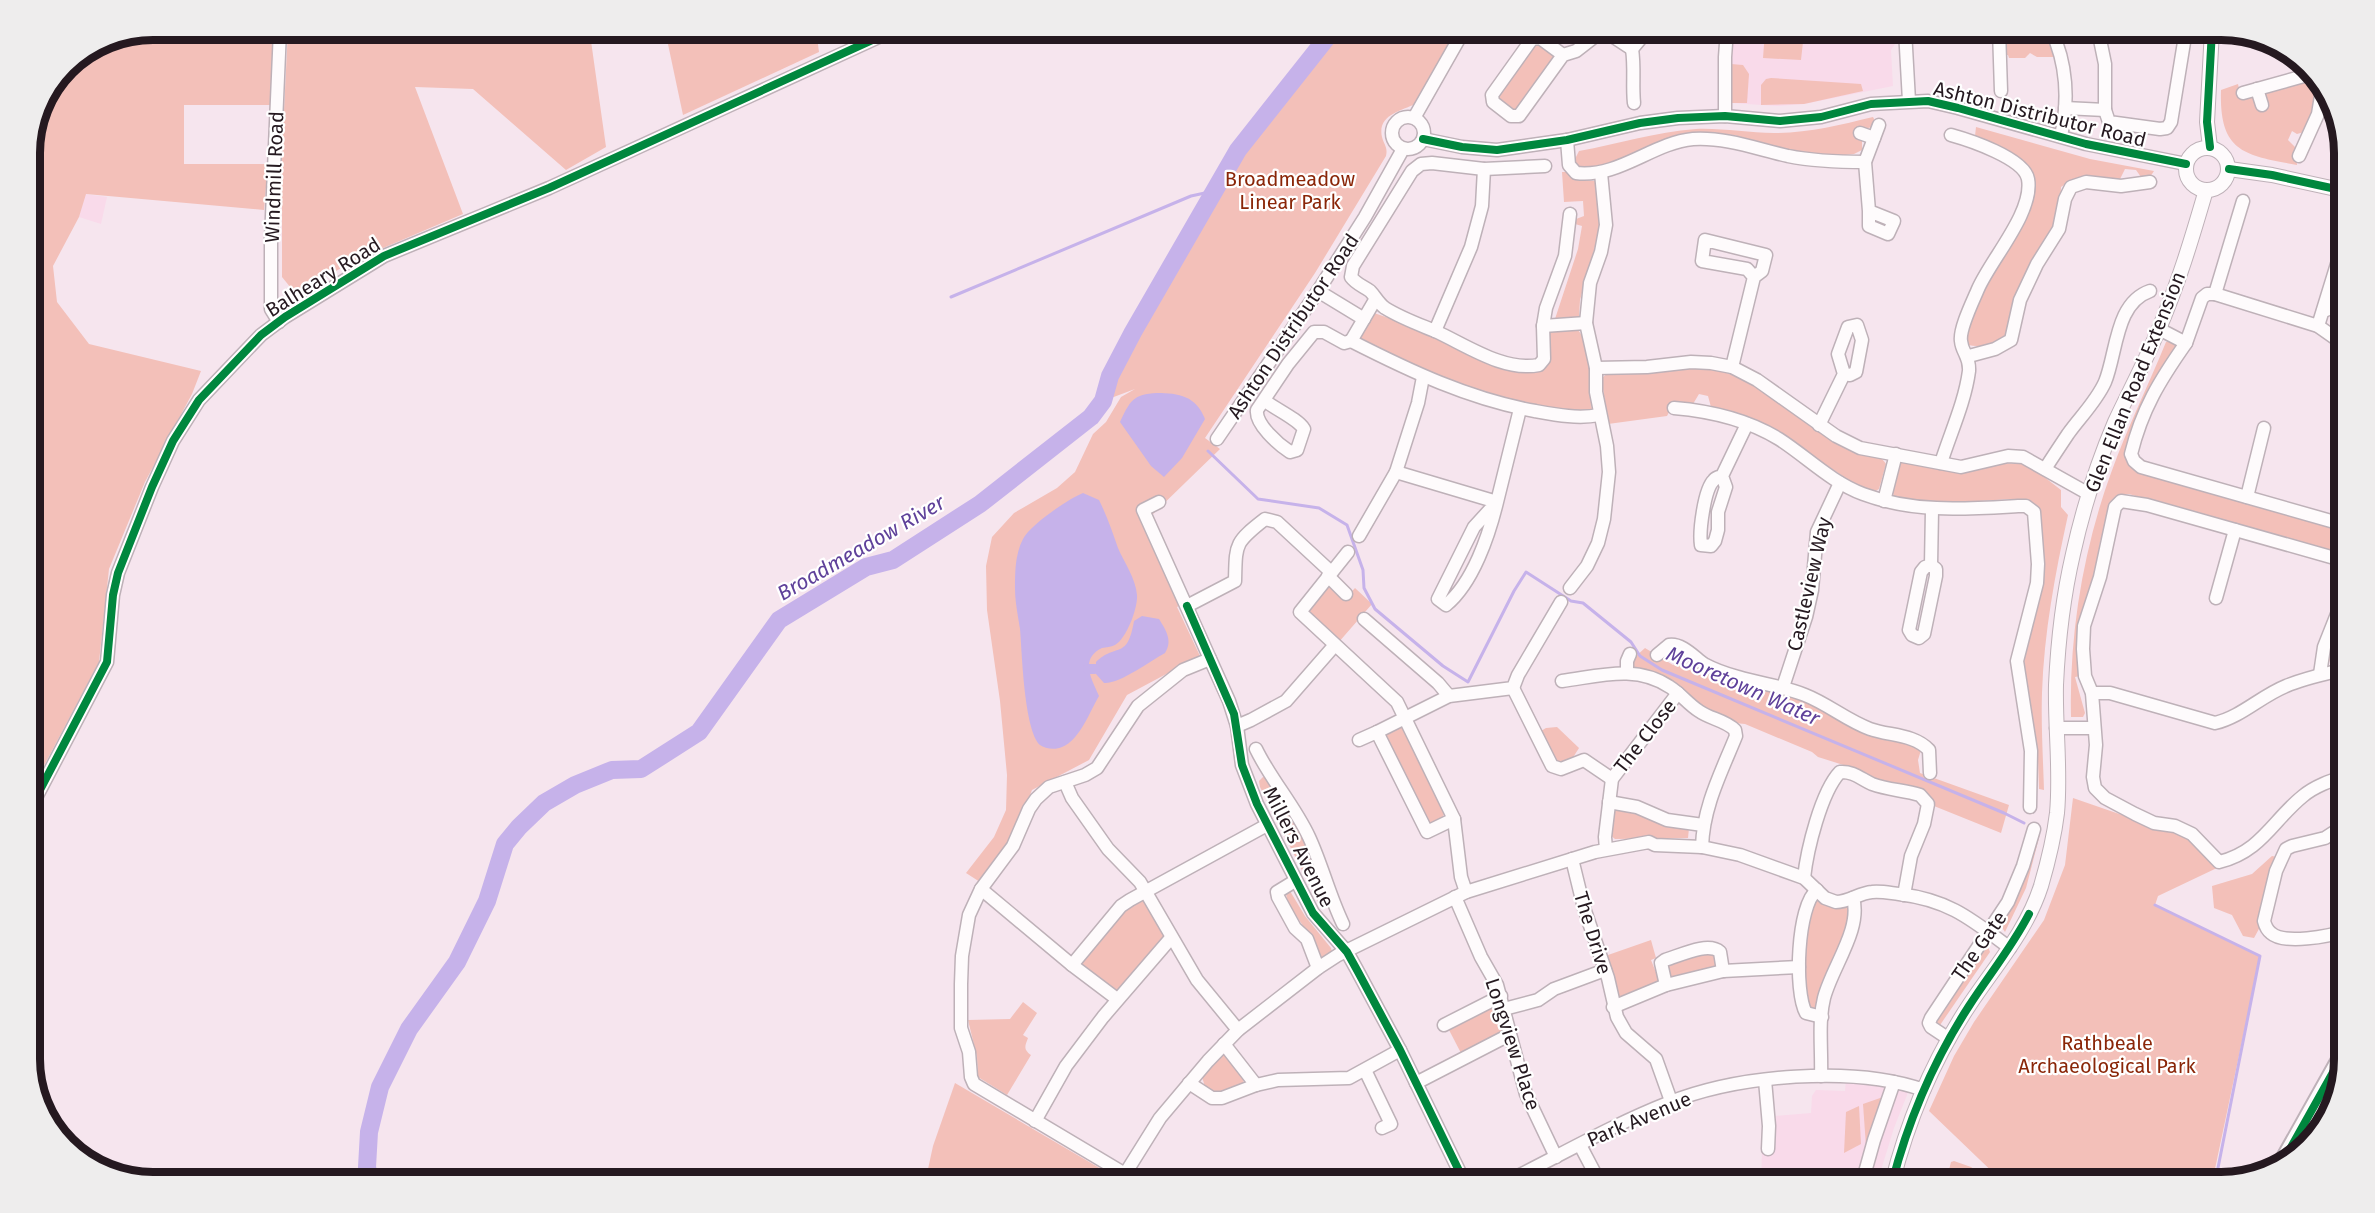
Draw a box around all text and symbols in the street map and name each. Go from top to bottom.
street label: Ashton Distributor Road [1931,76,2149,152]
street label: Windmill Road [260,111,288,243]
park label: Broadmeadow Linear Park [1225,167,1355,214]
street label: Ashton Distributor Road [1222,229,1364,423]
street label: Balheary Road [261,232,385,322]
street label: Glen Ellan Road Extension [2080,268,2190,496]
water label: Broadmeadow River [773,489,950,607]
street label: Castleview Way [1782,514,1836,653]
water label: Mooretown Water [1662,641,1825,732]
street label: The Close [1609,694,1681,778]
street label: Millers Avenue [1258,783,1340,911]
street label: The Drive [1569,889,1617,977]
street label: The Gate [1946,907,2012,985]
street label: Longview Place [1480,975,1546,1113]
park label: Rathbeale Archaeological Park [2018,1031,2196,1078]
street label: Park Avenue [1583,1086,1695,1152]

